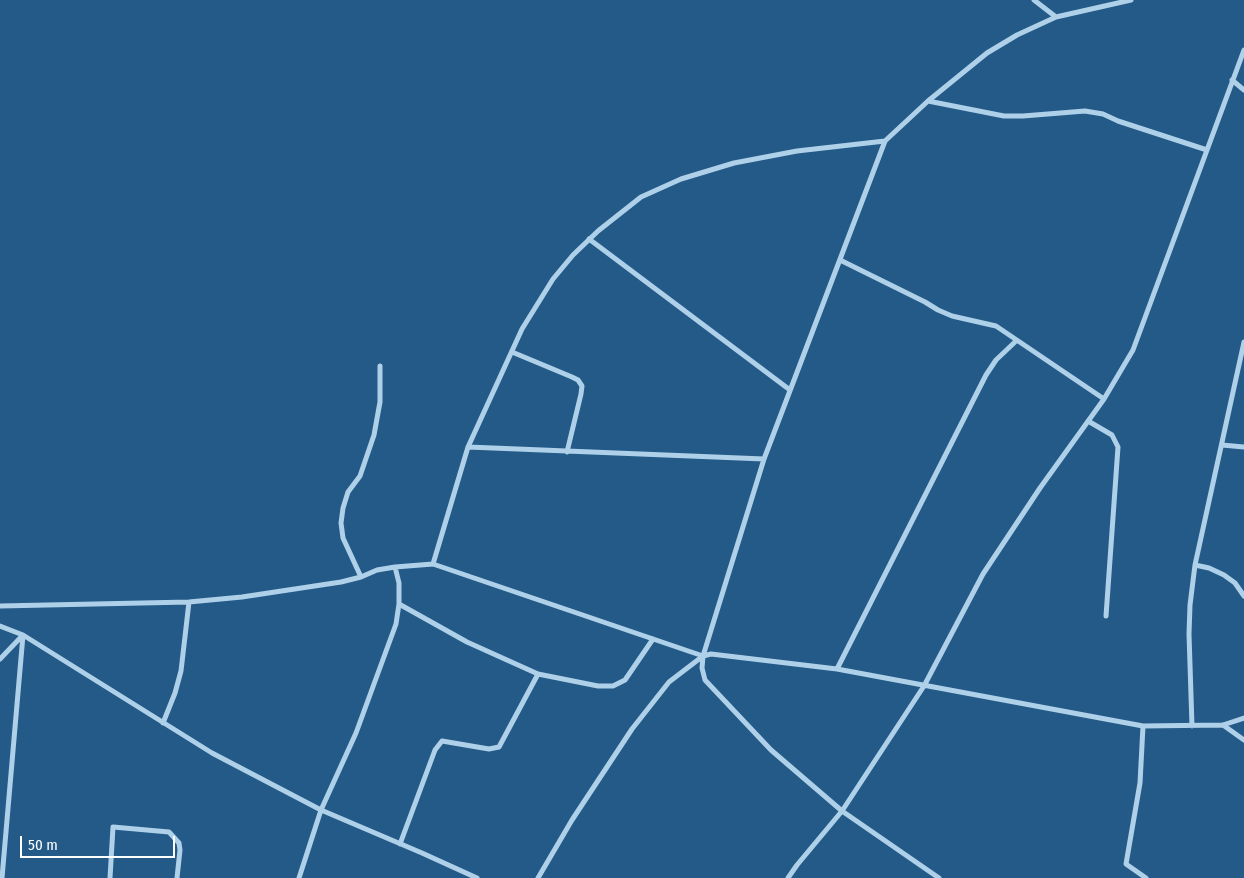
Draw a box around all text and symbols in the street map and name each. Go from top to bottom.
scale bar [22,826,178,858]
text: 50 m [28,836,58,854]

